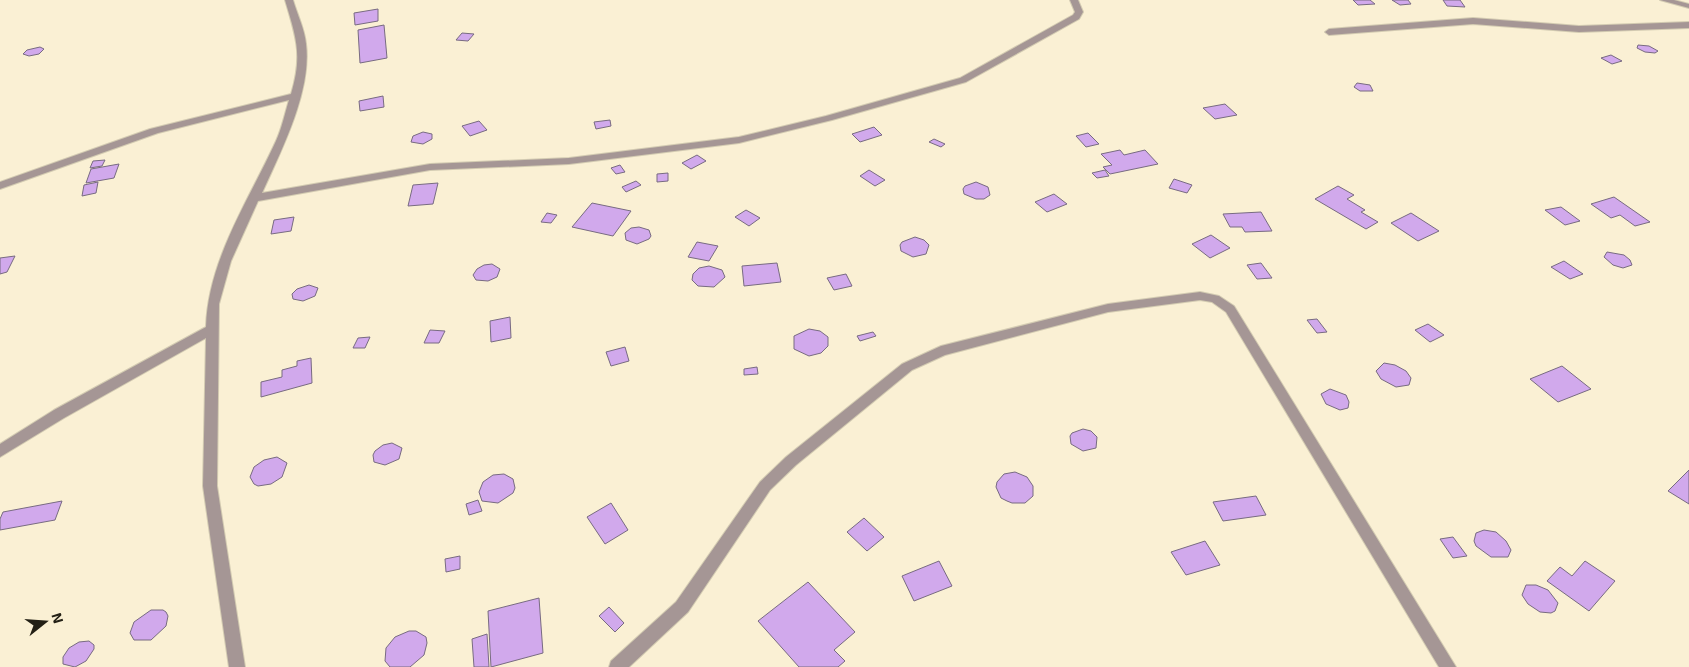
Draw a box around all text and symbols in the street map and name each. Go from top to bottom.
north arrow [20,597,70,647]
text: N [48,611,68,625]

